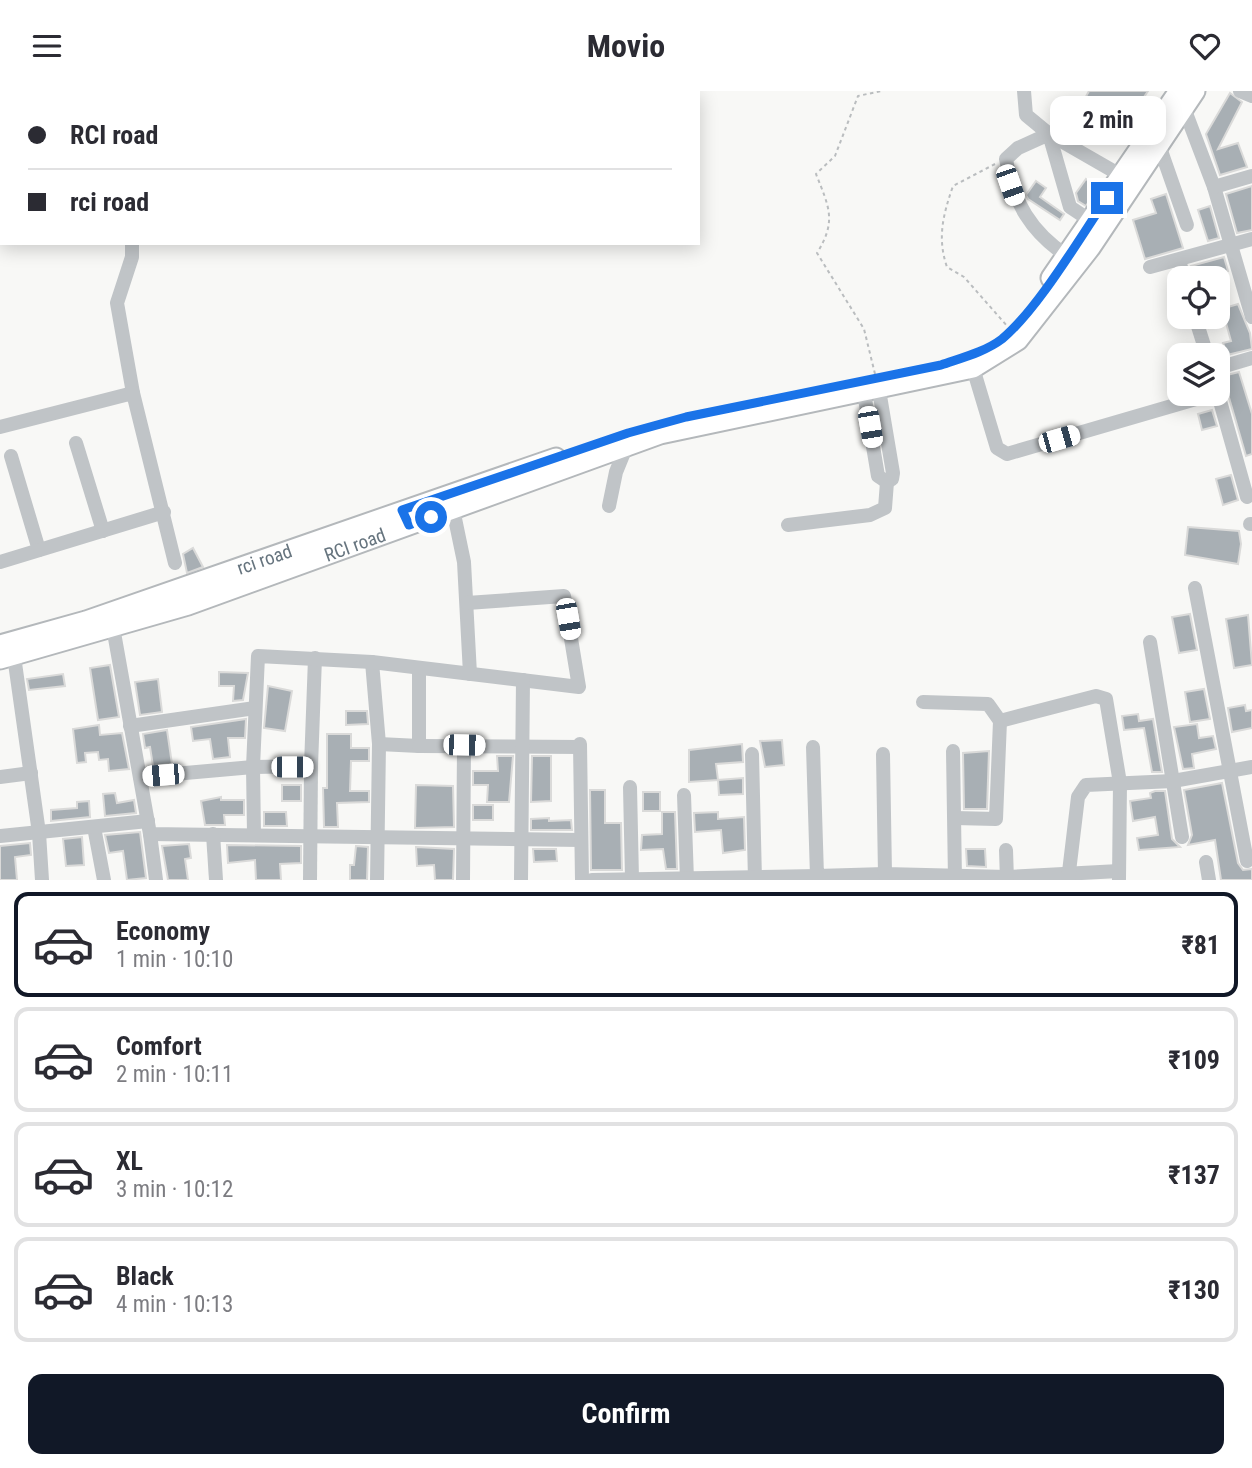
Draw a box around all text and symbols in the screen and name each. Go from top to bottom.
icon: menu [28,27,66,65]
text: Movio [587,27,665,65]
icon: heart [1186,27,1224,65]
callout: 2 min [1049,97,1165,146]
text: 2 min [1082,107,1134,134]
text: RCI road [70,120,158,150]
car [994,162,1027,208]
route end [1091,182,1123,214]
text: rci road [70,187,149,217]
map controls [1167,266,1230,406]
button: locate [1167,266,1230,329]
button: layers [1167,343,1230,406]
car [857,404,884,450]
car [1036,423,1083,455]
route start [415,501,447,533]
street label: RCI road [321,523,389,567]
street label: rci road [234,539,295,580]
car [555,596,582,642]
car [443,734,486,756]
car [272,757,314,778]
car [142,763,185,787]
icon: car [32,913,95,976]
text: Economy [116,916,210,946]
text: ₹81 [1181,930,1220,960]
text: 1 min · 10:10 [116,946,233,973]
icon: car [32,1028,95,1091]
text: Comfort [116,1031,202,1061]
text: ₹109 [1168,1045,1220,1075]
text: 2 min · 10:11 [116,1061,233,1088]
icon: car [32,1143,95,1206]
text: XL [116,1146,143,1176]
text: ₹137 [1168,1160,1220,1190]
text: 3 min · 10:12 [116,1176,233,1203]
icon: car [32,1258,95,1321]
text: Black [116,1261,174,1291]
text: ₹130 [1168,1275,1220,1305]
text: 4 min · 10:13 [116,1291,233,1318]
button: Confirm [28,1374,1224,1454]

